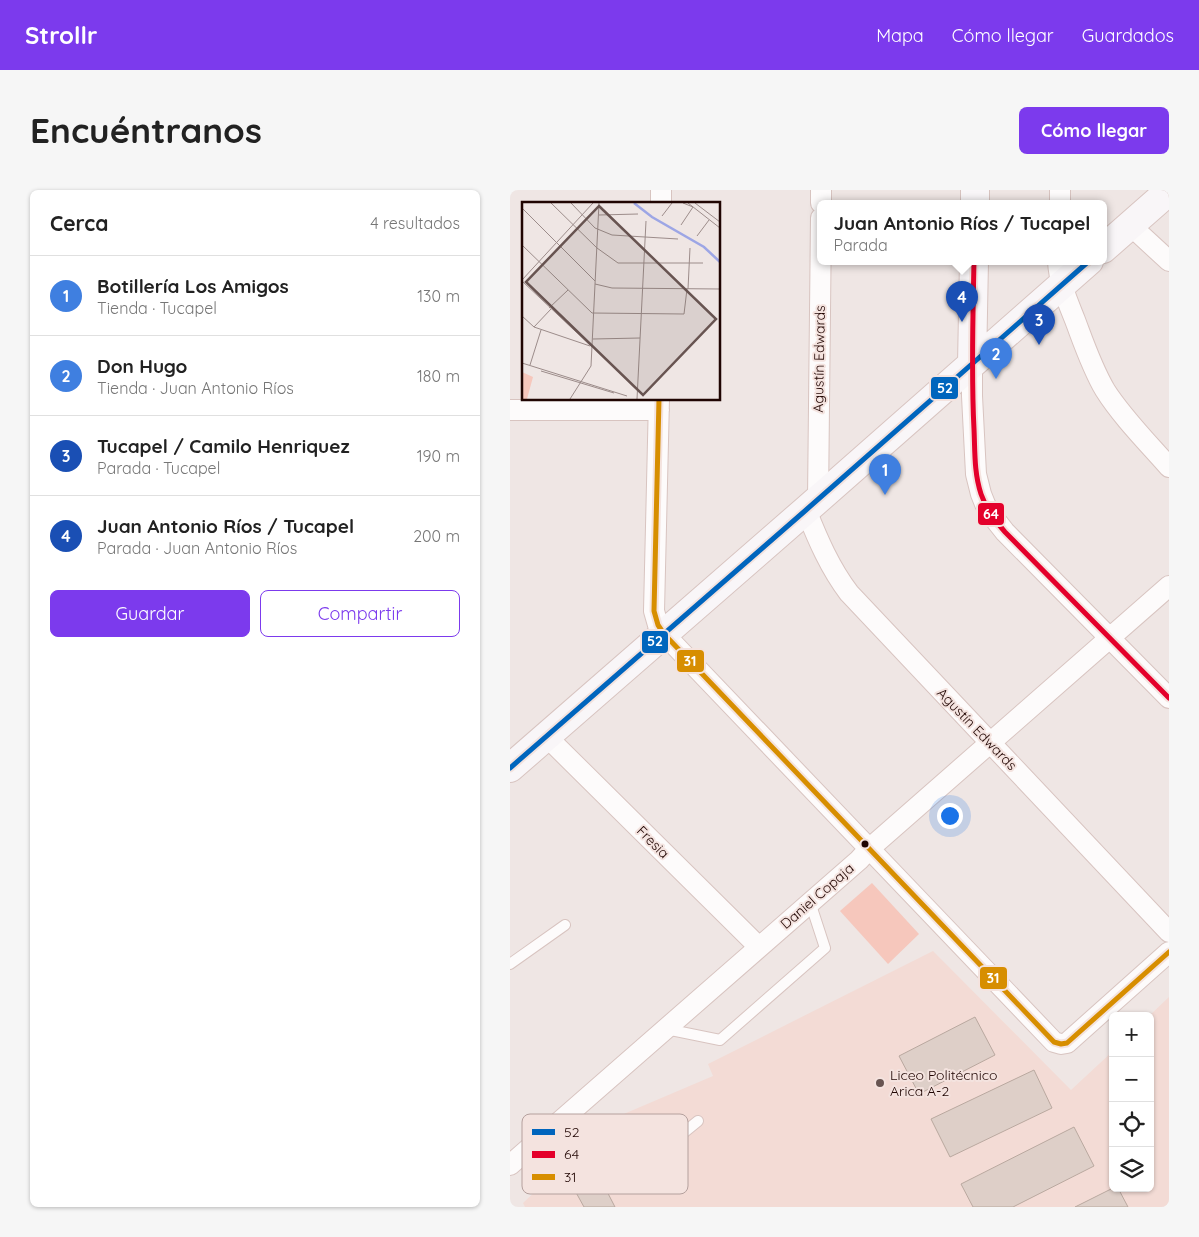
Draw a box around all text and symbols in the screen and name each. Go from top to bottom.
text: Strollr [25,20,97,50]
text: Mapa [876,24,924,47]
text: Cómo llegar [952,24,1054,47]
text: Guardados [1082,24,1174,47]
button: Cómo llegar [1019,107,1169,154]
text: Encuéntranos [30,108,262,152]
popup [817,200,1107,265]
inset map [522,202,720,400]
text: Cerca [50,210,108,236]
text: Juan Antonio Ríos / Tucapel [833,211,1091,235]
text: 4 resultados [370,213,460,233]
text: Parada [833,235,888,255]
text: Botillería Los Amigos [97,274,289,298]
pin: 4 [946,281,978,322]
text: 1 [63,286,69,306]
text: 130 m [417,286,460,306]
text: Tienda · Tucapel [97,298,217,318]
pin: 3 [1023,304,1055,345]
street label: Agustín Edwards [809,305,829,413]
pin: 2 [980,338,1012,379]
text: Don Hugo [97,354,187,378]
text: 2 [61,366,71,386]
text: 180 m [417,366,460,386]
line badge: 52 [930,376,959,400]
text: Tienda · Juan Antonio Ríos [97,378,294,398]
text: 52 [937,379,953,397]
text: Tucapel / Camilo Henriquez [97,434,350,458]
text: 3 [62,446,70,466]
text: 190 m [417,446,460,466]
pin: 1 [869,454,901,495]
text: Parada · Tucapel [97,458,220,478]
line badge: 64 [977,502,1005,526]
text: 64 [983,505,999,523]
text: Juan Antonio Ríos / Tucapel [97,514,354,538]
text: 4 [61,526,71,546]
text: 200 m [413,526,460,546]
text: Parada · Juan Antonio Ríos [97,538,297,558]
button: Guardar [50,590,250,637]
button: Compartir [260,590,460,637]
line badge: 52 [641,630,669,654]
text: 52 [647,632,663,650]
line badge: 31 [676,649,705,673]
text: 31 [684,652,696,670]
street label: Agustín Edwards [933,684,1021,774]
your location [937,803,963,829]
street label: Fresia [633,822,673,862]
unlabelled marker [860,839,870,849]
street label: Daniel Copaja [777,859,857,933]
line badge: 31 [979,966,1008,990]
text: 31 [987,969,999,987]
map controls [1109,1012,1154,1192]
button: + [1109,1012,1154,1057]
button: − [1109,1057,1154,1102]
place label: Liceo Politécnico Arica A-2 [890,1066,997,1100]
marker: Liceo Politécnico Arica A-2 [874,1077,886,1089]
button: locate [1109,1102,1154,1147]
legend [522,1114,688,1194]
text: 52 [564,1123,580,1141]
text: 64 [564,1145,579,1163]
button: layers [1109,1147,1154,1192]
text: 31 [564,1168,577,1186]

